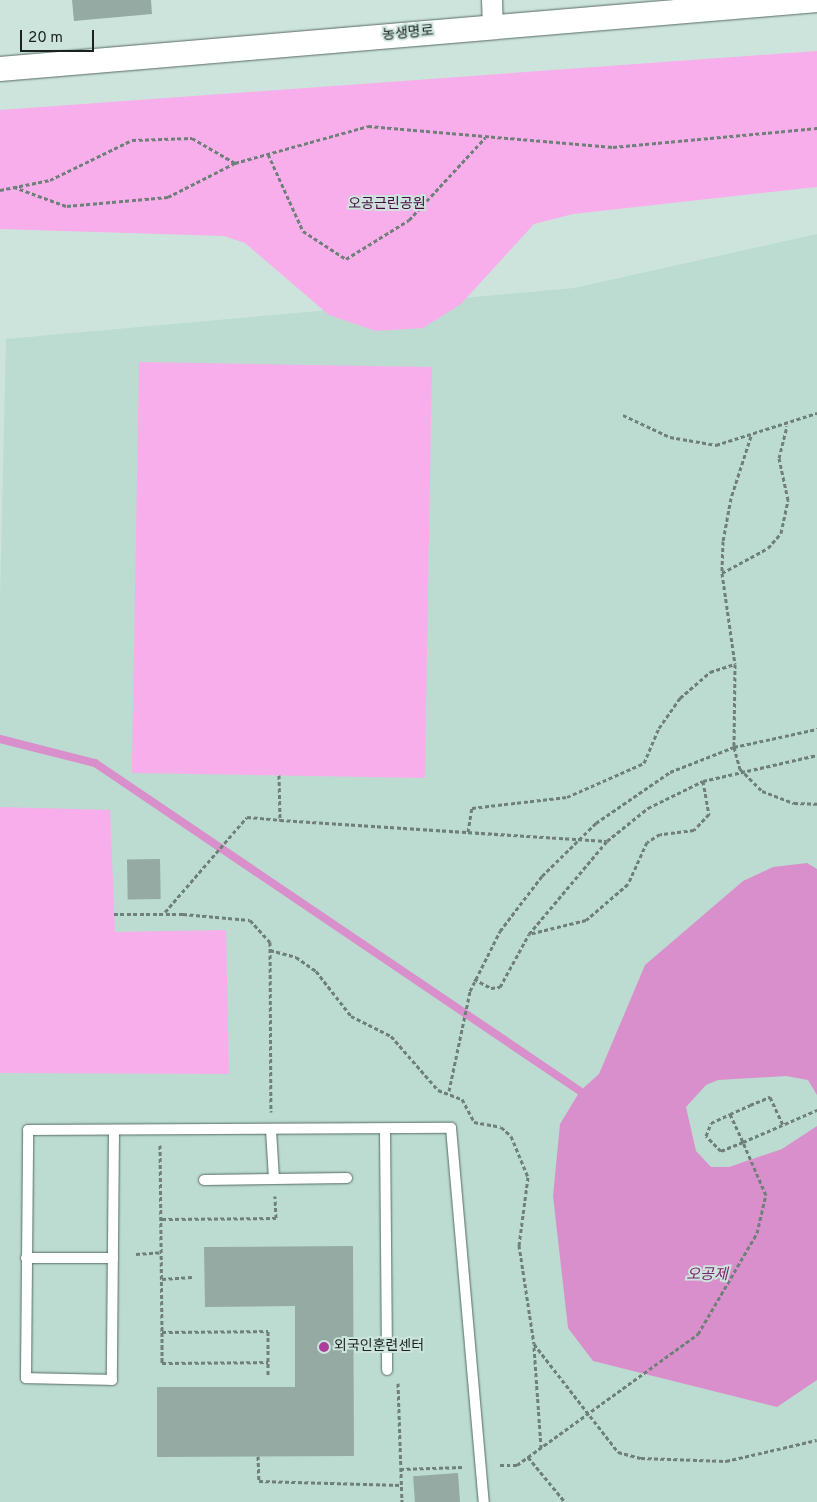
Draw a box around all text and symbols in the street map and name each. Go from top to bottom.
scale bar [22,20,96,52]
street label: 농생명로 [382,23,434,45]
text: 20 m [28,29,63,48]
park label: 오공근린공원 [348,197,426,213]
water label: 오공제 [686,1267,728,1285]
place label: 외국인훈련센터 [334,1339,424,1355]
marker: 외국인훈련센터 [318,1341,330,1353]

